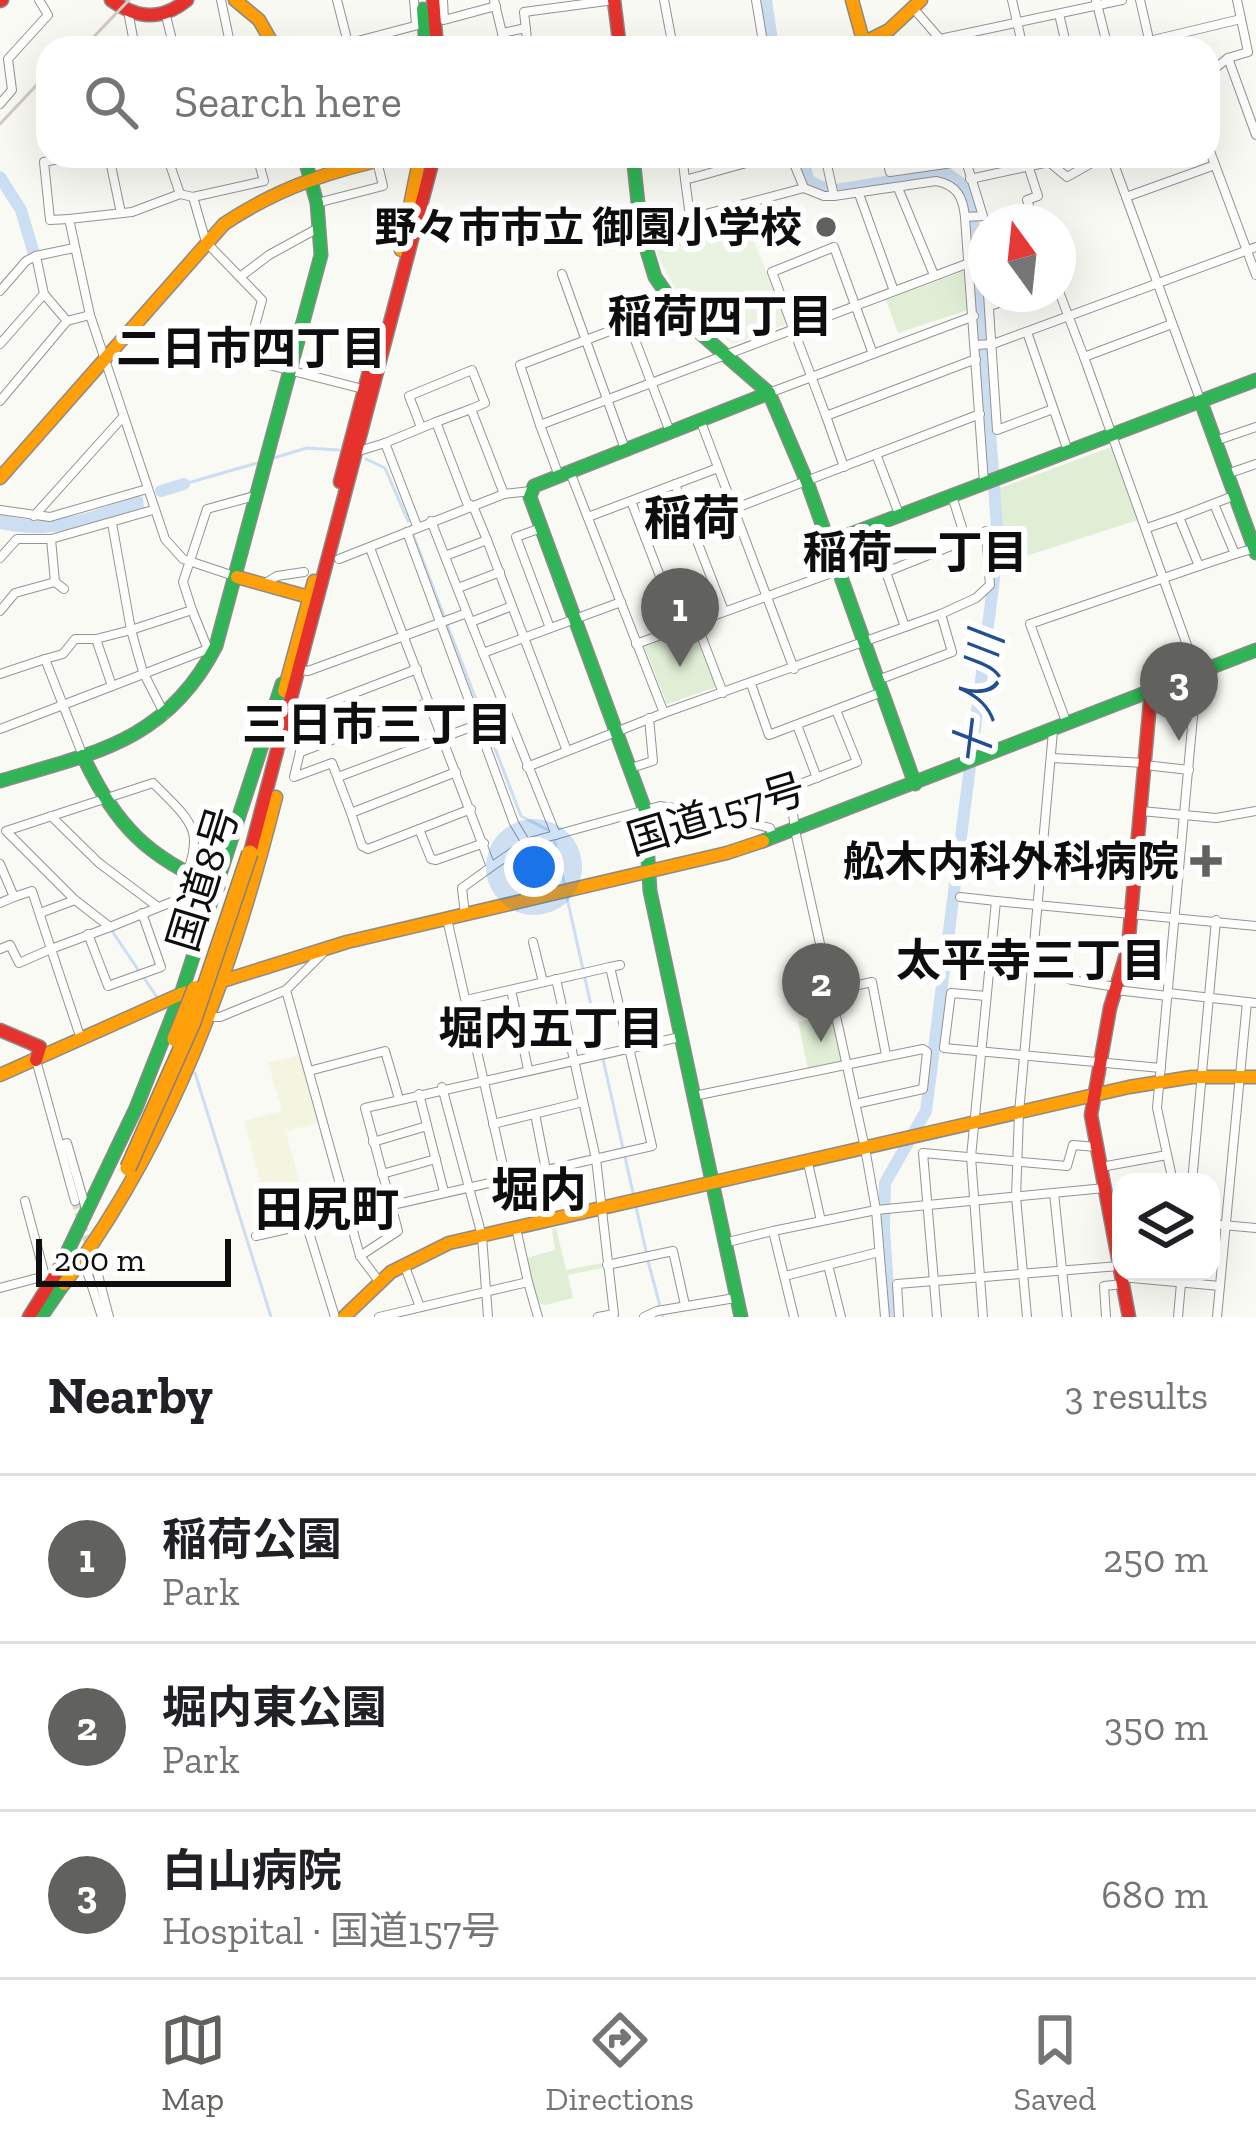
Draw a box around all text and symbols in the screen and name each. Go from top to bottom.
search box [36,36,1220,168]
icon: search [78,69,144,135]
text: Search here [174,75,402,129]
place label: 野々市市立 御園小学校 [374,202,802,253]
north arrow [968,204,1076,312]
marker: 野々市市立 御園小学校 [813,214,839,240]
district label: 稲荷四丁目 [607,290,833,344]
district label: 二日市四丁目 [116,322,386,376]
district label: 稲荷 [644,490,740,547]
district label: 稲荷一丁目 [802,526,1028,580]
pin: 1 [641,568,719,667]
water label: 十人川 [944,625,1015,769]
pin: 3 [1140,642,1218,741]
district label: 三日市三丁目 [242,698,512,752]
street label: 国道157号 [621,763,811,865]
street label: 国道8号 [157,800,249,958]
place label: 舩木内科外科病院 [843,836,1179,887]
your location [504,837,564,897]
marker: 舩木内科外科病院 [1190,845,1222,877]
district label: 太平寺三丁目 [896,934,1166,988]
pin: 2 [782,943,860,1042]
district label: 堀内五丁目 [438,1002,664,1056]
district label: 堀内 [491,1162,587,1219]
map controls [1112,1173,1220,1281]
button: layers [1112,1173,1220,1281]
district label: 田尻町 [255,1181,399,1238]
scale bar [36,1233,231,1286]
text: 200 m [54,1240,145,1279]
text: Nearby [48,1365,213,1426]
text: 3 results [1064,1372,1208,1419]
text: 稲荷公園 [162,1513,342,1567]
text: 1 [79,1535,95,1582]
text: 250 m [1103,1535,1208,1582]
text: Park [162,1568,239,1615]
text: 堀内東公園 [162,1681,387,1735]
text: 2 [77,1703,97,1750]
text: 350 m [1104,1703,1208,1750]
text: Park [162,1736,239,1783]
text: 白山病院 [162,1844,342,1898]
text: 3 [77,1871,97,1918]
text: 680 m [1101,1871,1208,1918]
text: Hospital · 国道157号 [162,1907,500,1954]
tab: Map [160,2007,226,2118]
tab: Directions [545,2007,694,2118]
tab: Saved [1014,2007,1096,2118]

